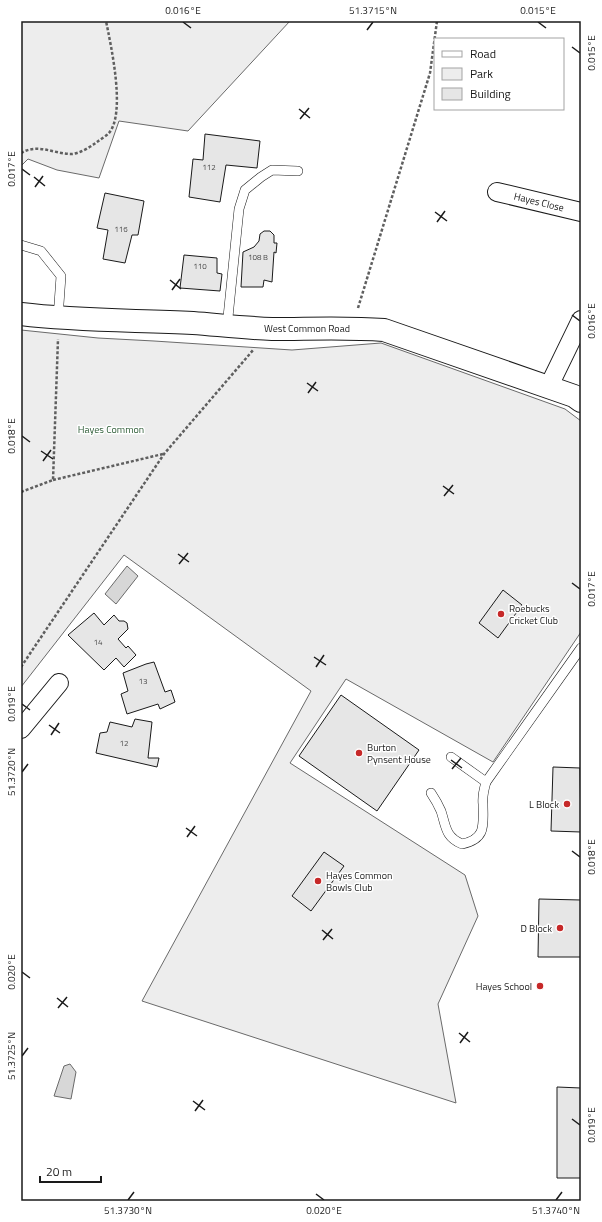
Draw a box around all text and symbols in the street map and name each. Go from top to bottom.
text: 0.016°E [165,3,201,18]
text: 51.3715°N [349,3,397,18]
text: 0.015°E [520,3,556,18]
text: 0.015°E [584,35,599,71]
legend [434,38,564,110]
text: Road [470,44,496,63]
text: Park [470,64,493,83]
text: Building [470,84,511,103]
text: 0.017°E [4,151,19,187]
house number: 112 [202,161,216,173]
street label: Hayes Close [512,189,566,215]
house number: 116 [114,223,128,235]
house number: 108 B [248,251,268,263]
house number: 110 [193,260,207,272]
text: 0.016°E [584,303,599,339]
street label: West Common Road [264,321,350,336]
text: 0.018°E [4,418,19,454]
park label: Hayes Common [78,422,144,437]
text: 0.017°E [584,571,599,607]
place label: Roebucks Cricket Club [509,601,558,628]
marker: Roebucks Cricket Club [496,609,506,619]
house number: 14 [94,636,103,648]
house number: 13 [139,675,147,687]
text: 0.019°E [4,686,19,722]
house number: 12 [120,737,128,749]
place label: Burton Pynsent House [367,740,431,767]
text: 51.3720°N [4,748,19,796]
marker: Burton Pynsent House [354,748,364,758]
place label: L Block [529,797,559,812]
marker: L Block [562,799,572,809]
text: 0.018°E [584,839,599,875]
place label: Hayes Common Bowls Club [326,868,392,895]
marker: Hayes Common Bowls Club [313,876,323,886]
place label: D Block [520,921,552,936]
marker: D Block [555,923,565,933]
text: 0.020°E [4,954,19,990]
place label: Hayes School [476,979,532,994]
marker: Hayes School [535,981,545,991]
text: 51.3725°N [4,1032,19,1080]
text: 0.019°E [584,1107,599,1143]
scale bar [40,1158,101,1184]
text: 20 m [46,1162,72,1181]
text: 51.3730°N [104,1203,152,1218]
text: 0.020°E [306,1203,342,1218]
text: 51.3740°N [532,1203,580,1218]

